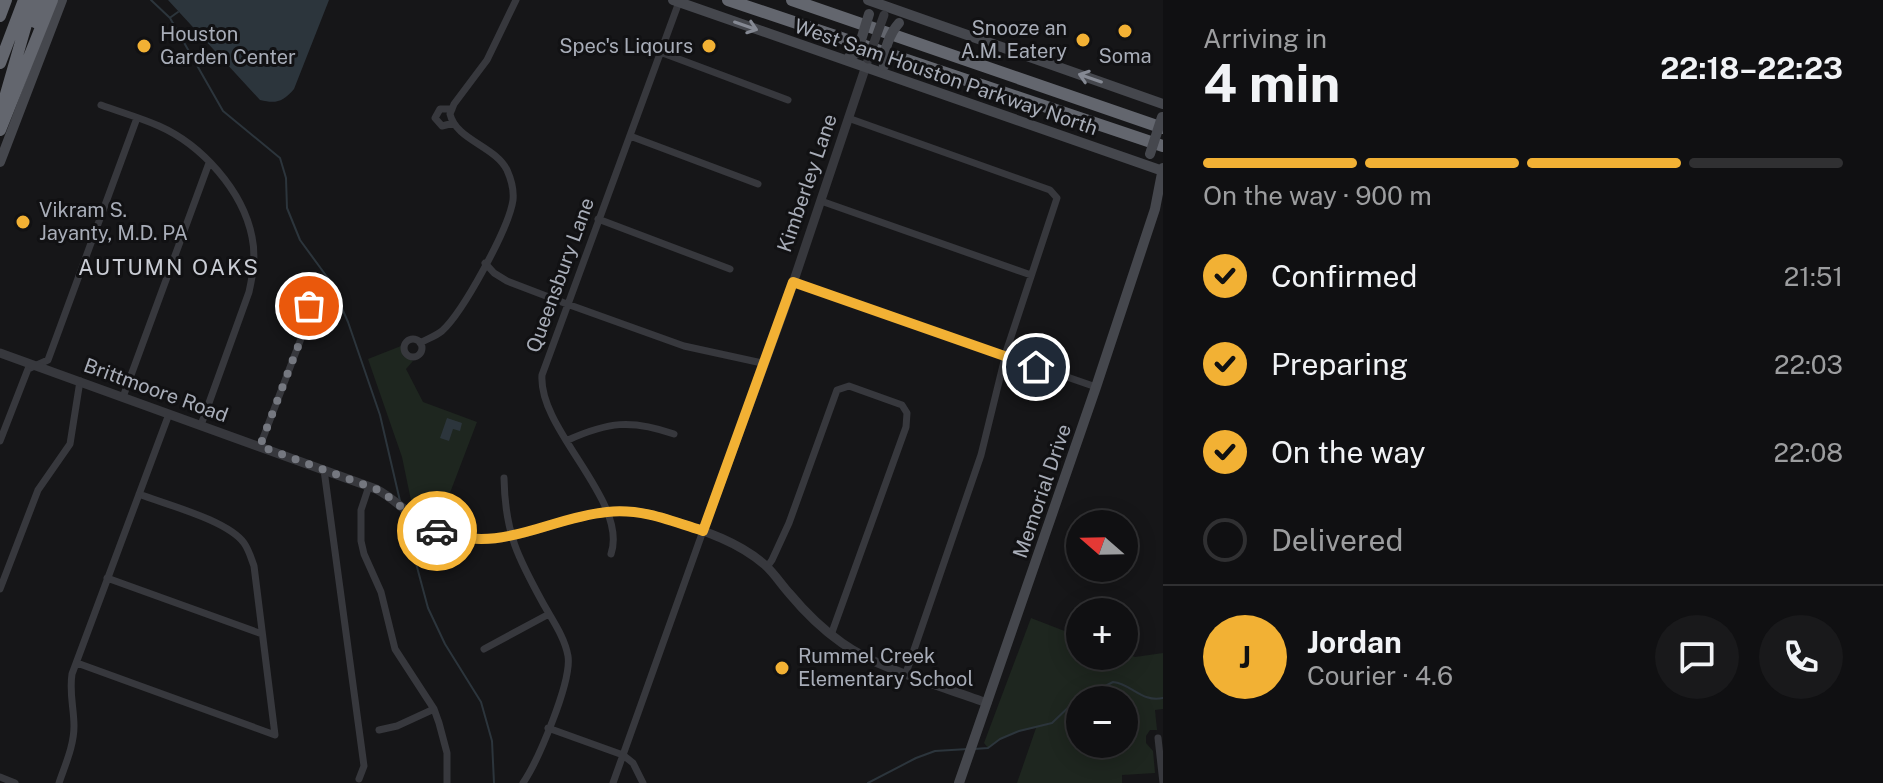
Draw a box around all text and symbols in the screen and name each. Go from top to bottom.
street label: West Sam Houston Parkway North [791,14,1101,140]
place label: Snooze an A.M. Eatery [961,16,1067,63]
one-way arrow [734,19,759,34]
place label: Houston Garden Center [160,22,296,69]
marker: Soma [1116,22,1134,40]
text: Arriving in [1203,23,1327,54]
marker: Snooze an A.M. Eatery [1074,31,1092,49]
place label: Spec's Liqours [559,34,693,58]
marker: Houston Garden Center [135,37,153,55]
marker: Spec's Liqours [700,37,718,55]
place label: Soma [1098,44,1152,68]
text: 22:18–22:23 [1660,50,1843,86]
text: 4 min [1203,53,1340,114]
one-way arrow [1077,69,1102,84]
street label: Kimberley Lane [772,111,842,255]
text: On the way · 900 m [1203,180,1432,211]
street label: Queensbury Lane [521,194,599,356]
place label: Vikram S. Jayanty, M.D. PA [39,198,188,245]
marker: Vikram S. Jayanty, M.D. PA [14,213,32,231]
district label: AUTUMN OAKS [78,254,260,280]
icon: check [1203,254,1247,298]
text: Confirmed [1271,258,1417,294]
text: 21:51 [1784,261,1843,292]
pin [275,272,343,340]
icon: bag [287,284,331,328]
pin [1002,333,1070,401]
icon: check [1203,342,1247,386]
icon: home [1014,345,1058,389]
text: Preparing [1271,346,1408,382]
text: 22:03 [1774,349,1843,380]
street label: Brittmoore Road [81,353,231,427]
street label: Memorial Drive [1008,421,1076,561]
icon: check [1203,430,1247,474]
text: On the way [1271,434,1425,470]
text: 22:08 [1774,437,1843,468]
courier [397,491,477,571]
icon: car [415,509,459,553]
north arrow [1066,510,1138,582]
map controls [1066,510,1138,758]
text: Delivered [1271,522,1403,558]
button: + [1066,598,1138,670]
button: chat [1655,615,1739,699]
button: phone [1759,615,1843,699]
text: Jordan [1307,624,1402,660]
text: J [1239,639,1251,675]
place label: Rummel Creek Elementary School [798,644,973,691]
marker: Rummel Creek Elementary School [773,659,791,677]
text: Courier · 4.6 [1307,660,1453,691]
button: − [1066,686,1138,758]

